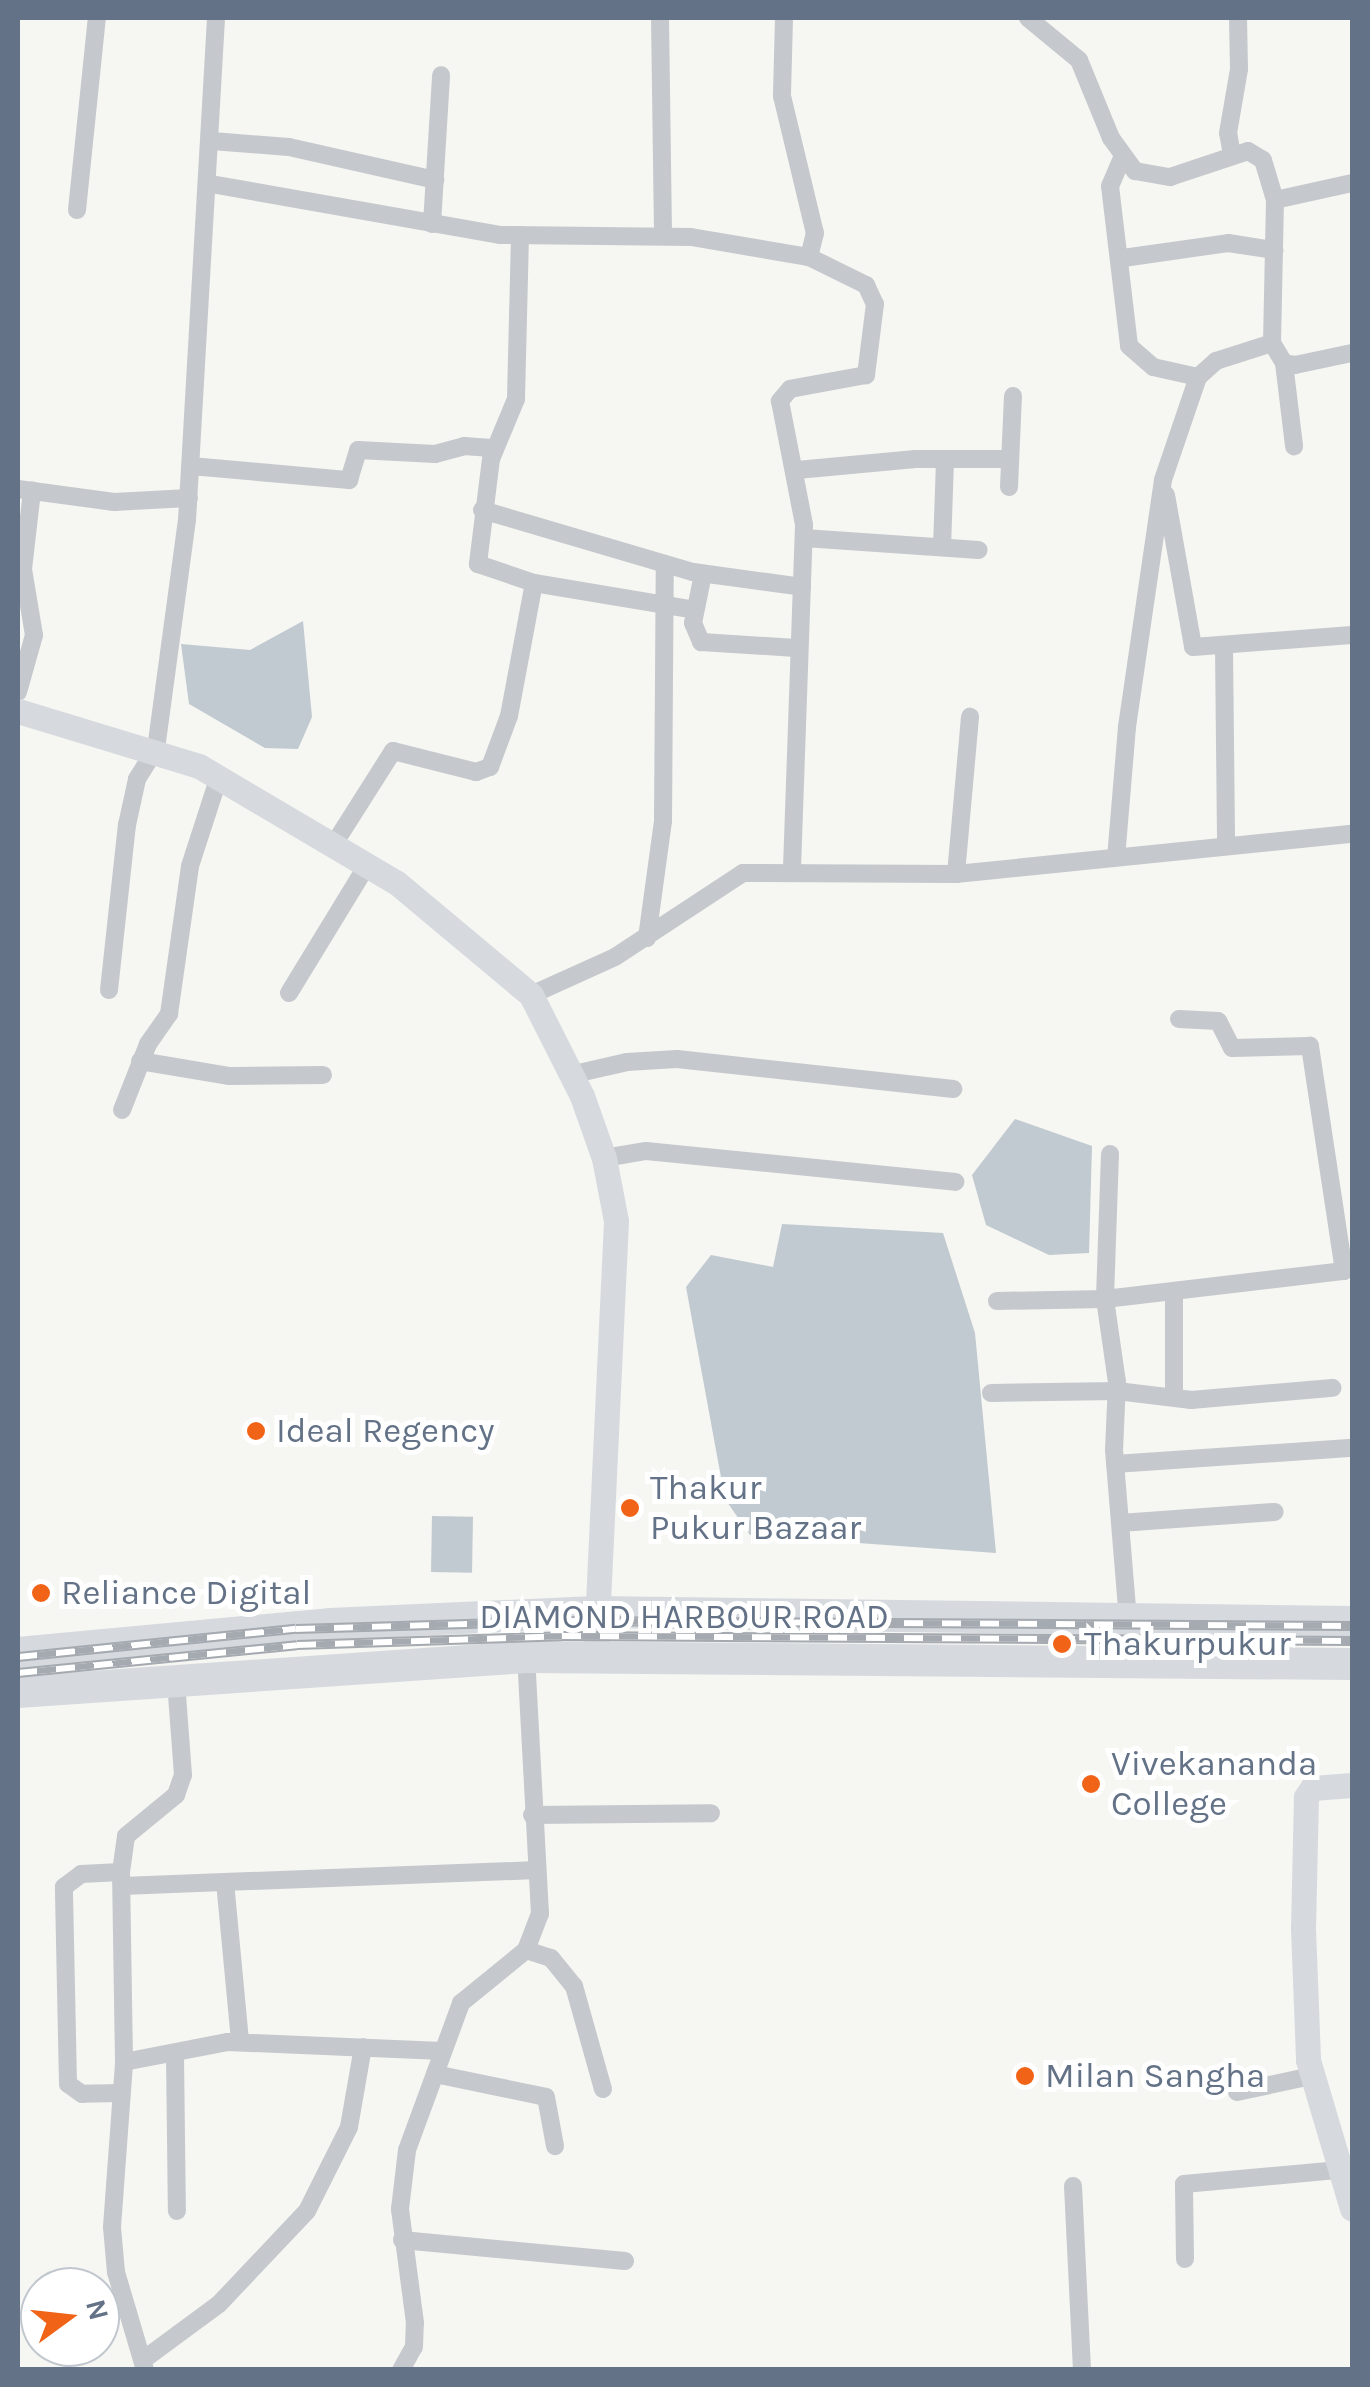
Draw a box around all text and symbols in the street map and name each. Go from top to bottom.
place label: Ideal Regency [276,1410,495,1452]
marker: Ideal Regency [245,1420,267,1442]
place label: Thakur Pukur Bazaar [650,1467,861,1549]
marker: Thakur Pukur Bazaar [619,1497,641,1519]
place label: Reliance Digital [61,1572,311,1614]
marker: Reliance Digital [30,1582,52,1604]
street label: DIAMOND HARBOUR ROAD [479,1596,889,1638]
place label: Thakurpukur [1084,1623,1291,1665]
marker: Thakurpukur [1049,1631,1075,1657]
place label: Vivekananda College [1111,1743,1317,1825]
marker: Vivekananda College [1080,1773,1102,1795]
place label: Milan Sangha [1045,2055,1265,2097]
marker: Milan Sangha [1014,2065,1036,2087]
north arrow [20,2267,120,2367]
text: N [79,2296,116,2324]

